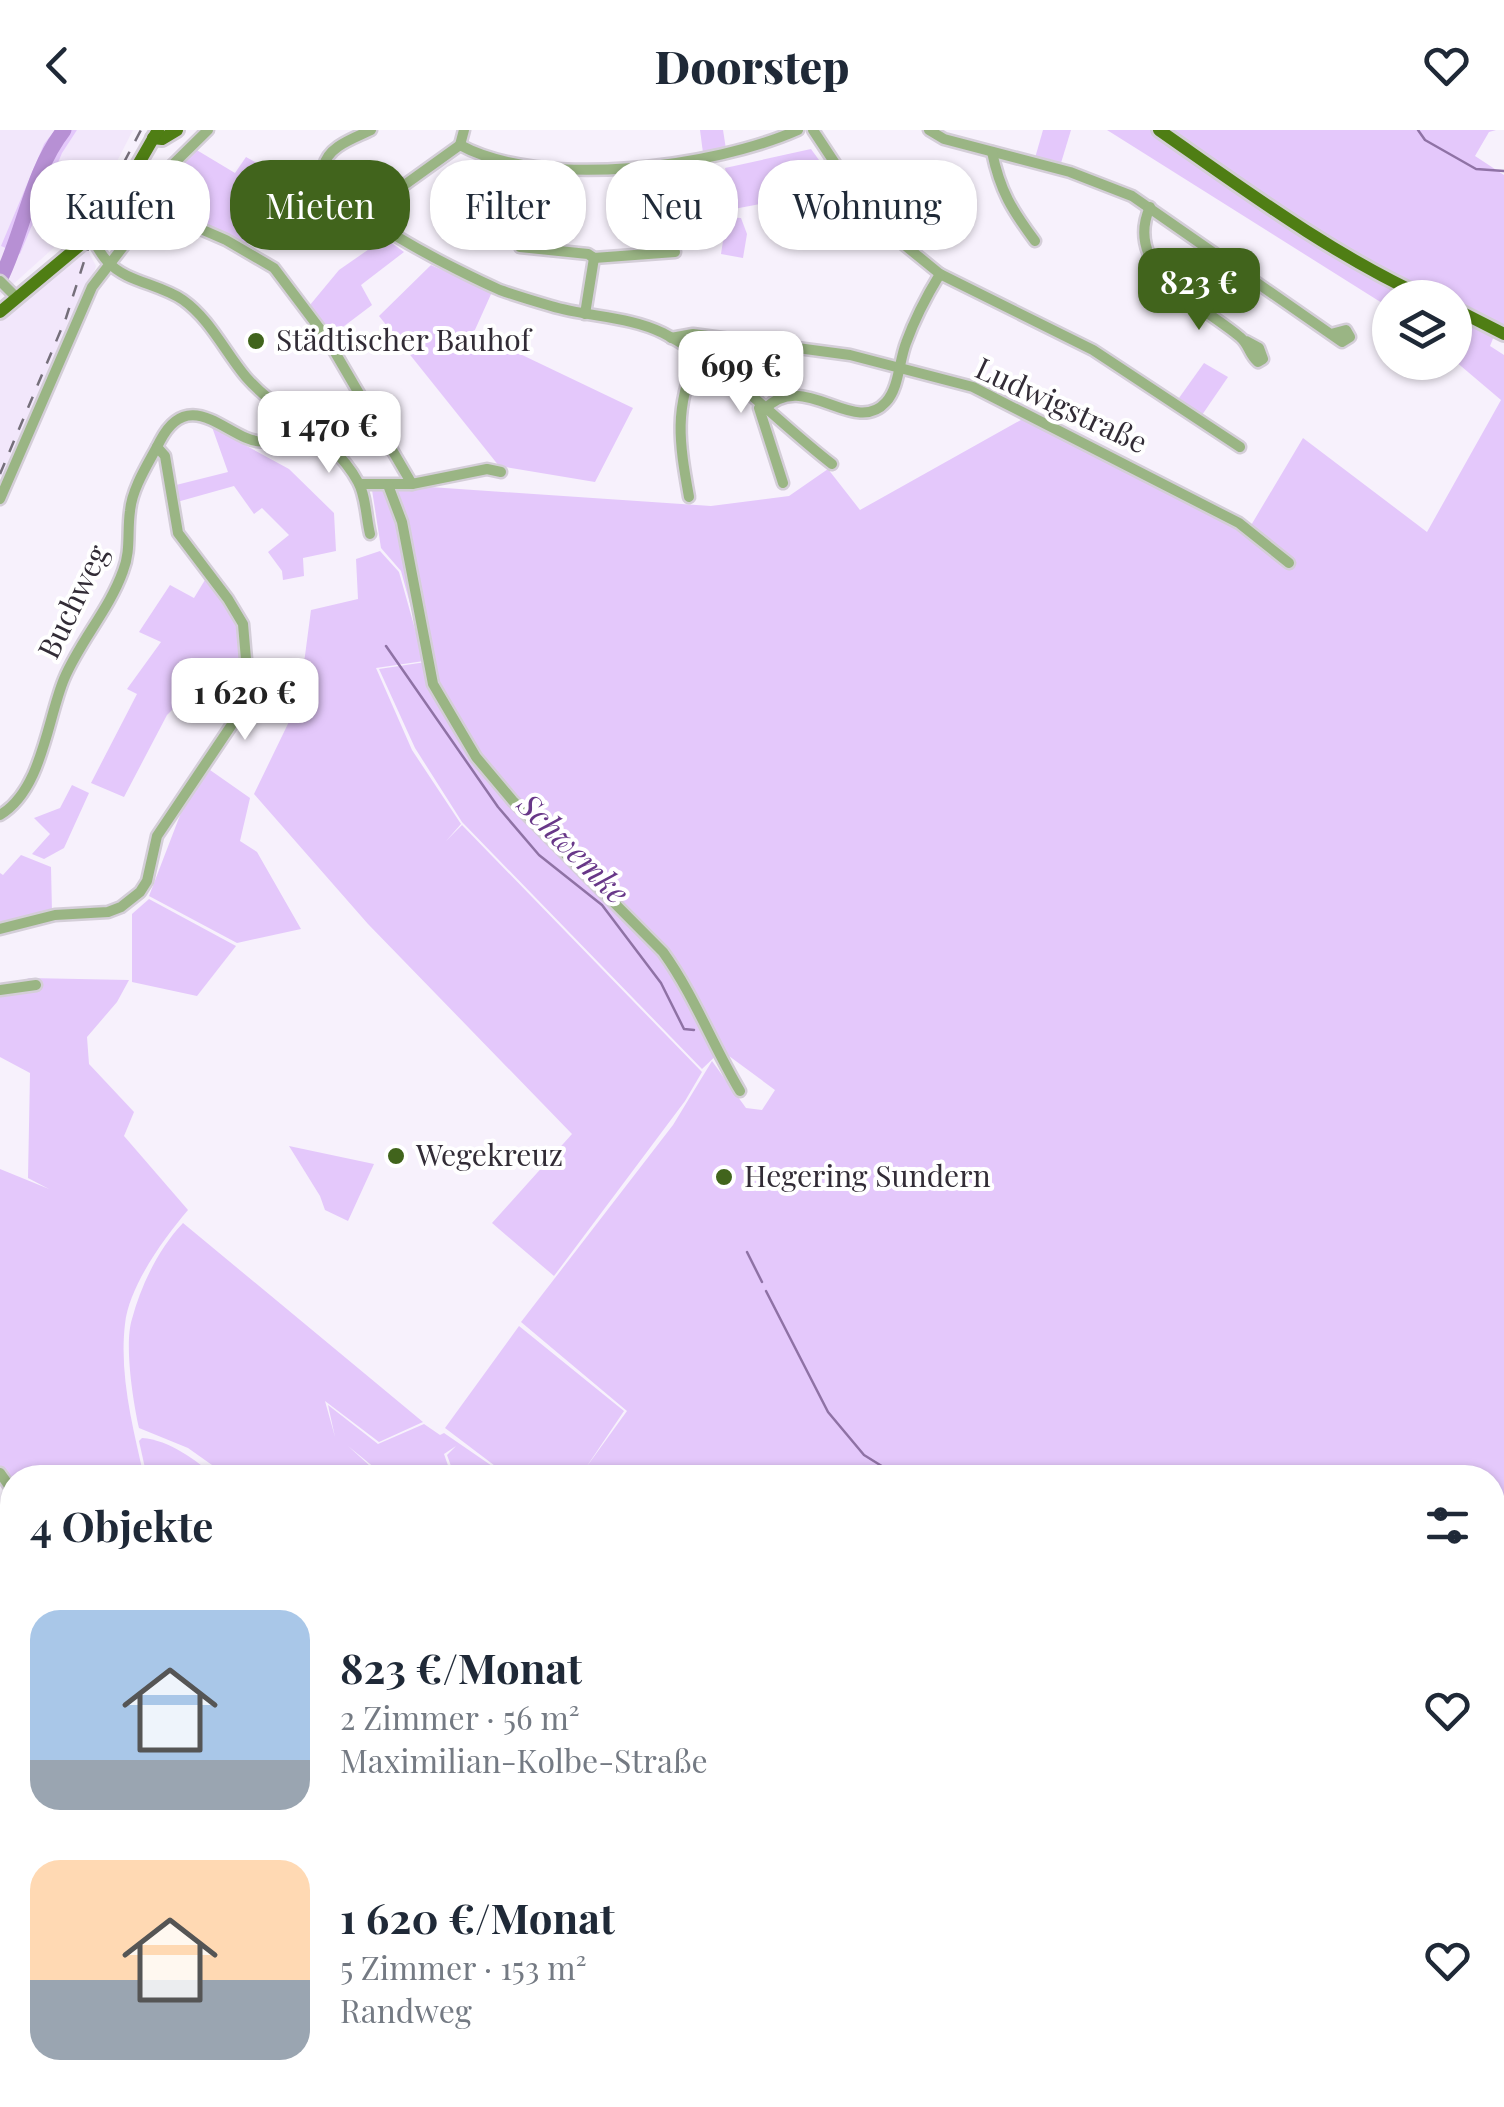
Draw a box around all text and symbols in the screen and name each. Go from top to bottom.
text: Doorstep [655,35,849,95]
icon: back [30,38,85,93]
icon: heart [1419,38,1474,93]
chip: Kaufen [30,160,210,250]
chip: Mieten [230,160,410,250]
chip: Filter [430,160,586,250]
chip: Neu [606,160,738,250]
chip: Wohnung [758,160,977,250]
pin: 823 € [1129,248,1269,333]
text: 823 € [1160,259,1238,302]
map controls [1372,280,1472,380]
button: layers [1372,280,1472,380]
place label: Städtischer Bauhof [276,319,533,359]
marker: Städtischer Bauhof [245,330,267,352]
pin: 699 € [671,331,811,416]
text: 699 € [700,342,782,385]
street label: Ludwigstraße [970,347,1154,461]
pin: 1 470 € [237,391,421,476]
text: 1 470 € [280,402,378,445]
street label: Buchweg [28,537,117,665]
pin: 1 620 € [153,658,337,743]
text: 1 620 € [194,669,296,712]
water label: Schwemke [509,782,640,912]
place label: Wegekreuz [415,1134,563,1174]
marker: Wegekreuz [385,1145,407,1167]
place label: Hegering Sundern [744,1155,991,1195]
marker: Hegering Sundern [713,1166,735,1188]
text: 4 Objekte [30,1497,213,1553]
icon: filters [1420,1498,1475,1553]
text: 823 €/Monat [340,1639,582,1695]
icon: home [110,1650,230,1770]
icon: heart [1420,1683,1475,1738]
text: 2 Zimmer · 56 m² [340,1695,580,1738]
text: Maximilian-Kolbe-Straße [340,1738,708,1781]
text: 1 620 €/Monat [340,1889,615,1945]
icon: home [110,1900,230,2020]
icon: heart [1420,1933,1475,1988]
text: 5 Zimmer · 153 m² [340,1945,587,1988]
text: Randweg [340,1988,472,2031]

